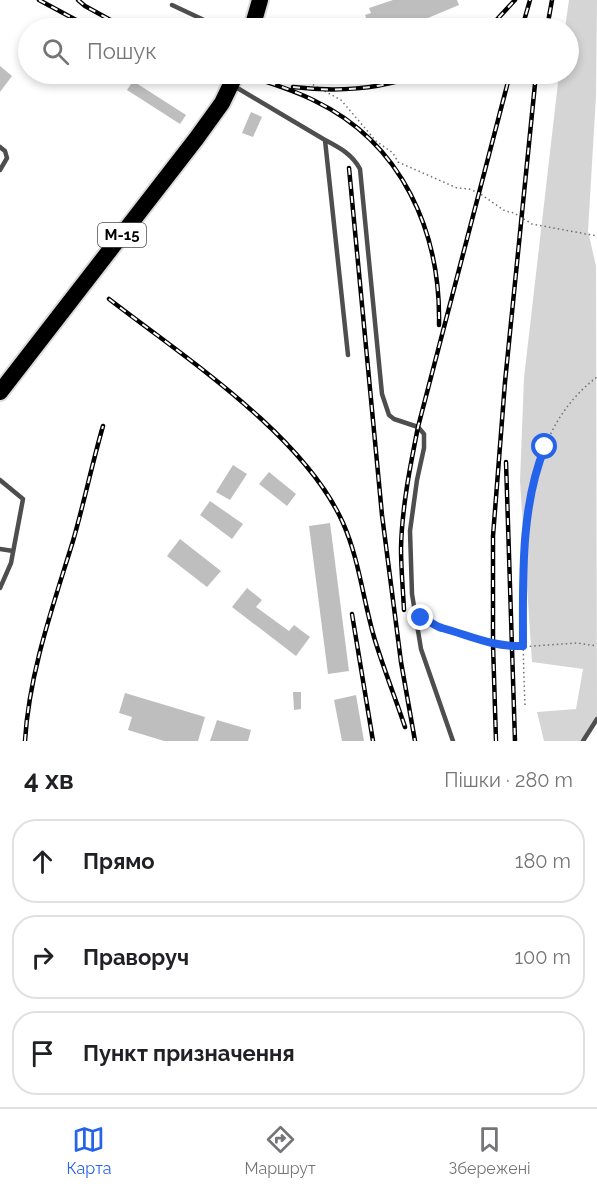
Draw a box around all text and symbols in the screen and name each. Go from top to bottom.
search box [18,18,579,84]
icon: search [39,35,72,68]
text: Пошук [87,38,157,64]
road number: М-15 [98,223,146,247]
route start [531,433,557,459]
route end [407,604,433,630]
text: 4 хв [24,765,74,795]
text: Пішки · 280 m [444,768,573,792]
icon: ahead [26,845,59,878]
text: Прямо [83,848,155,874]
text: 180 m [515,849,571,873]
icon: right [26,941,59,974]
text: Праворуч [83,944,189,970]
text: 100 m [514,945,571,969]
icon: arrive [26,1037,59,1070]
text: Пункт призначення [83,1040,295,1066]
tab: Карта [66,1123,112,1178]
tab: Маршрут [244,1123,316,1178]
tab: Збережені [449,1123,531,1178]

